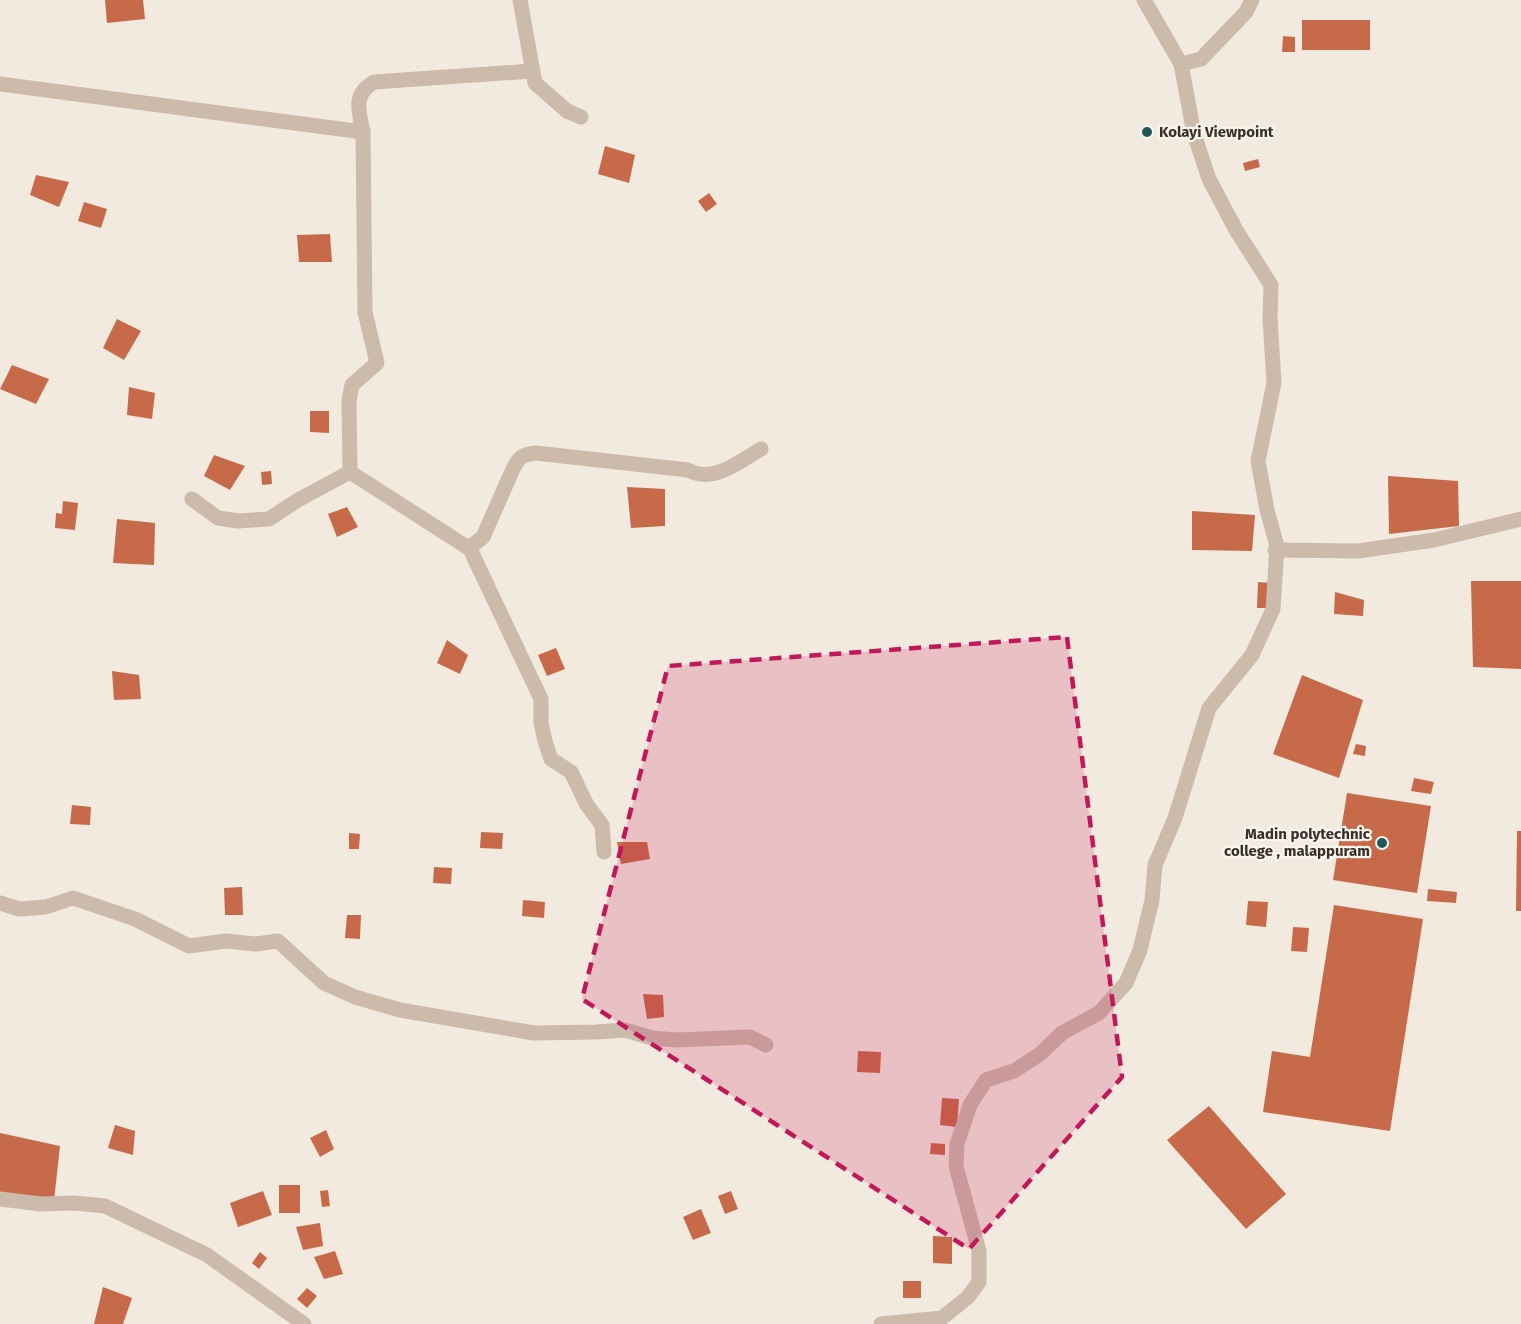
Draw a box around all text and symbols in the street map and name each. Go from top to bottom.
place label: Kolayi Viewpoint [1159,123,1274,141]
marker: Kolayi Viewpoint [1140,125,1154,139]
place label: Madin polytechnic college , malappuram [1224,825,1371,860]
marker: Madin polytechnic college , malappuram [1375,836,1389,850]

